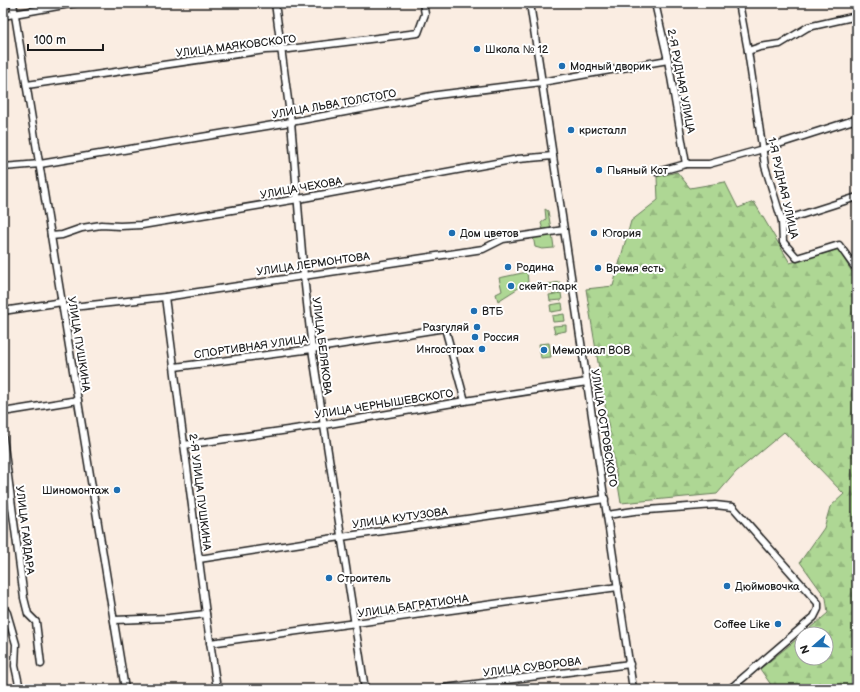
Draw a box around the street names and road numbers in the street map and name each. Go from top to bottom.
street label: 2-Я РУДНАЯ УЛИЦА [665,28,698,135]
street label: УЛИЦА МАЯКОВСКОГО [175,32,297,60]
street label: УЛИЦА ЛЬВА ТОЛСТОГО [271,87,397,121]
street label: 1-Я РУДНАЯ УЛИЦА [765,136,801,240]
street label: УЛИЦА ЧЕХОВА [259,174,343,202]
street label: УЛИЦА ЛЕРМОНТОВА [256,250,371,278]
street label: УЛИЦА ПУШКИНА [65,295,93,393]
street label: УЛИЦА БЕЛЯКОВА [310,296,334,396]
street label: СПОРТИВНАЯ УЛИЦА [193,333,309,361]
street label: УЛИЦА ОСТРОВСКОГО [588,368,620,488]
street label: УЛИЦА ЧЕРНЫШЕВСКОГО [314,387,454,421]
street label: 2-Я УЛИЦА ПУШКИНА [186,433,214,552]
street label: УЛИЦА ГАЙДАРА [13,485,37,575]
street label: УЛИЦА КУТУЗОВА [351,505,449,531]
street label: УЛИЦА БАГРАТИОНА [357,592,469,620]
street label: УЛИЦА СУВОРОВА [482,655,582,679]

